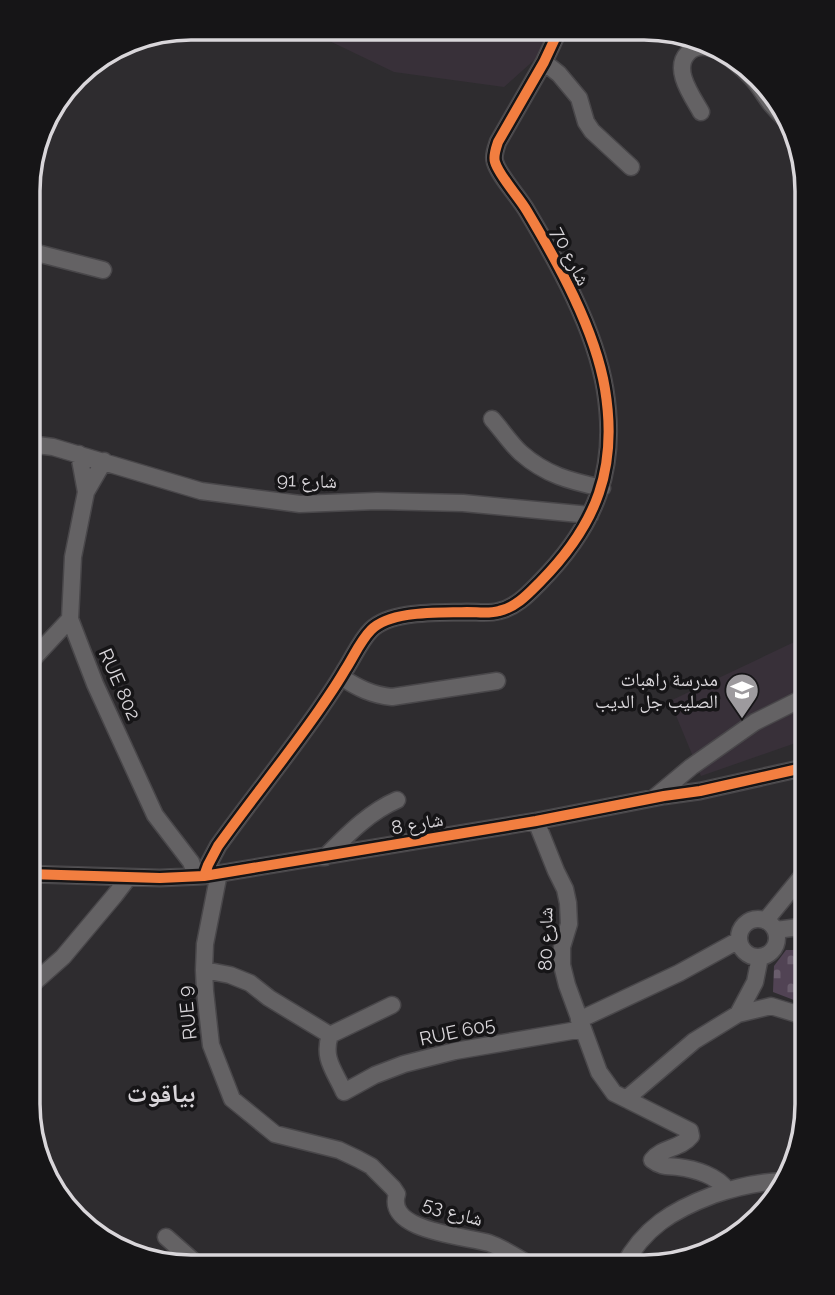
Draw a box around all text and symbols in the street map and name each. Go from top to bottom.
street label: شارع 70 [546,223,595,289]
street label: شارع 91 [276,468,337,493]
street label: RUE 802 [95,645,145,723]
place label: مدرسة راهبات الصليب جل الديب [595,668,718,713]
school or university icon: مدرسة راهبات الصليب جل الديب [723,671,761,720]
street label: شارع 8 [389,808,445,839]
street label: شارع 80 [533,907,558,971]
street label: RUE 9 [173,985,201,1041]
street label: RUE 605 [417,1012,497,1050]
district label: بياقوت [127,1078,195,1108]
street label: شارع 53 [420,1192,486,1231]

